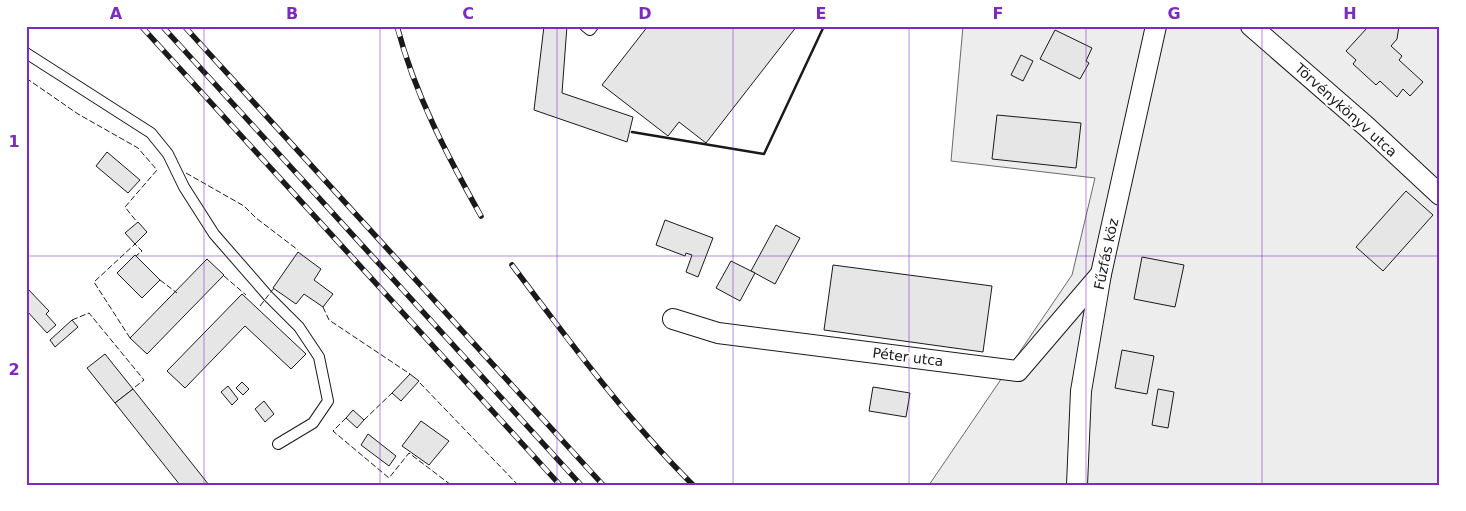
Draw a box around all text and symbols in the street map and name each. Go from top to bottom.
text: A [110,4,123,23]
text: B [286,4,298,23]
text: C [462,4,474,23]
text: D [638,4,652,23]
text: E [816,4,826,23]
text: F [993,4,1003,23]
text: G [1167,4,1181,23]
text: H [1343,4,1357,23]
street label: Törvénykönyv utca [1291,59,1400,160]
text: 1 [8,132,20,151]
street label: Fűzfás köz [1091,217,1121,291]
street label: Péter utca [872,345,944,369]
text: 2 [8,360,20,379]

